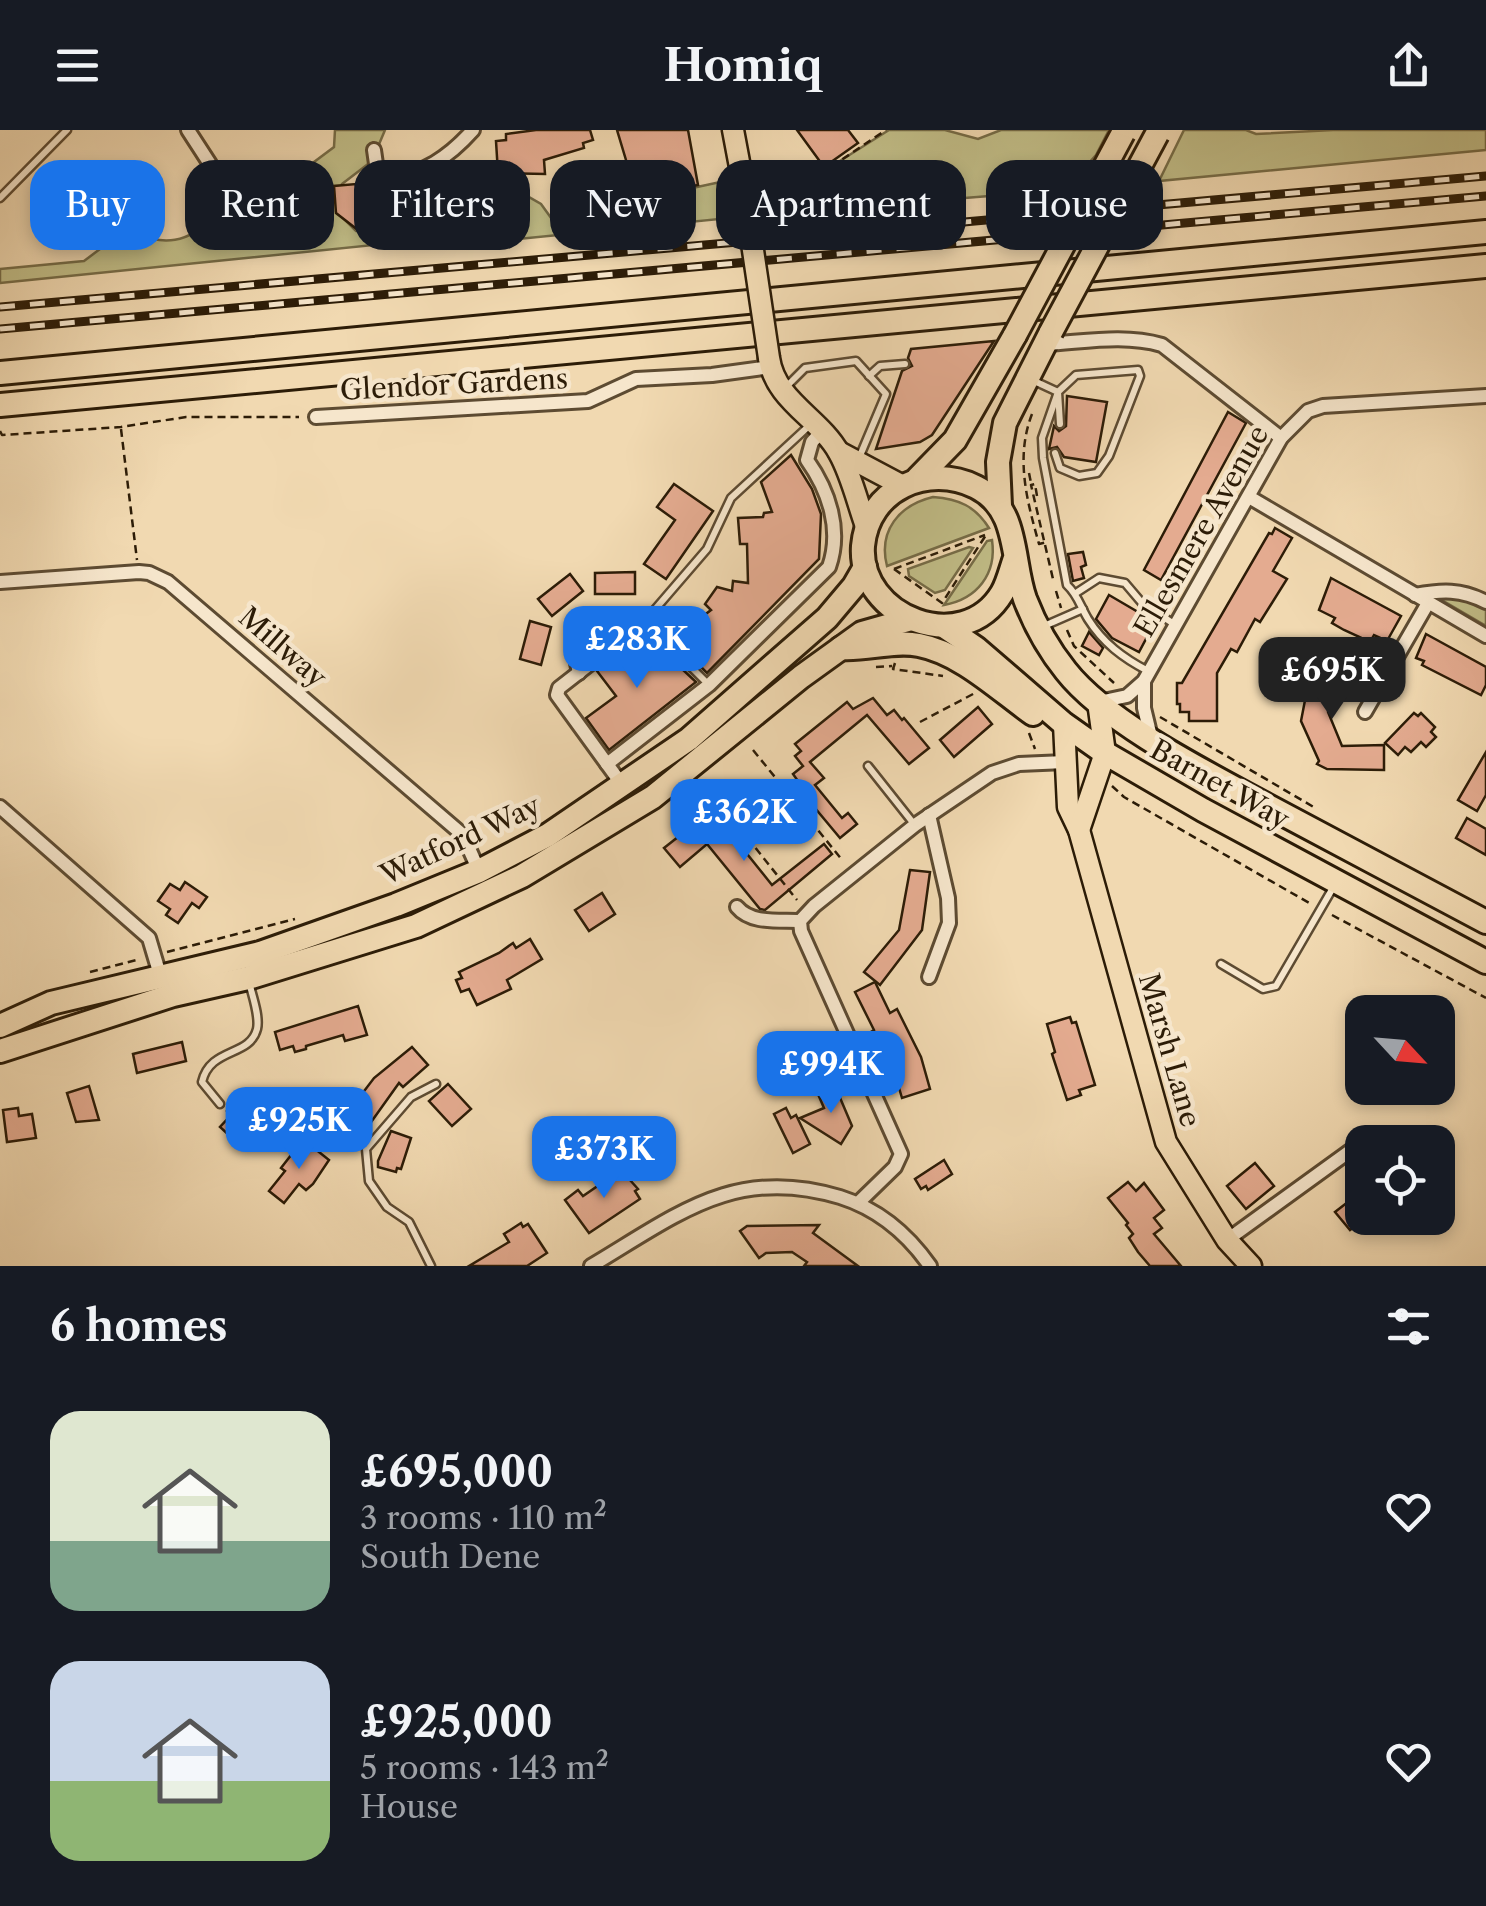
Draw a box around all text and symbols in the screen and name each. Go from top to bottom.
text: Homiq [663,37,823,93]
icon: menu [50,38,105,93]
icon: share [1381,38,1436,93]
chip: Buy [30,160,165,250]
chip: Rent [185,160,334,250]
chip: Filters [354,160,530,250]
chip: New [550,160,696,250]
chip: Apartment [716,160,966,250]
chip: House [986,160,1163,250]
street label: Glendor Gardens [339,361,569,407]
street label: Ellesmere Avenue [1127,419,1275,643]
street label: Millway [232,600,334,695]
pin: £283K [567,606,707,691]
text: £283K [585,619,689,658]
pin: £695K [1262,637,1402,722]
text: £695K [1281,650,1383,689]
street label: Barnet Way [1145,732,1296,836]
pin: £362K [674,779,814,864]
street label: Watford Way [374,788,546,892]
text: £362K [692,792,796,831]
street label: Marsh Lane [1132,969,1208,1131]
north arrow [1345,995,1455,1105]
map controls [1345,995,1455,1235]
pin: £994K [761,1031,901,1116]
text: £994K [779,1044,883,1083]
pin: £925K [229,1087,369,1172]
text: £925K [248,1100,350,1139]
pin: £373K [534,1116,674,1201]
button: locate [1345,1125,1455,1235]
text: £373K [554,1129,654,1168]
icon: filters [1381,1299,1436,1354]
text: 6 homes [50,1300,228,1352]
text: £695,000 [360,1446,553,1498]
icon: home [130,1451,250,1571]
icon: heart [1381,1484,1436,1539]
text: 3 rooms · 110 m² [360,1498,607,1537]
text: South Dene [360,1537,540,1576]
text: £925,000 [360,1696,553,1748]
icon: home [130,1701,250,1821]
icon: heart [1381,1734,1436,1789]
text: 5 rooms · 143 m² [360,1748,609,1787]
text: House [360,1787,458,1826]

